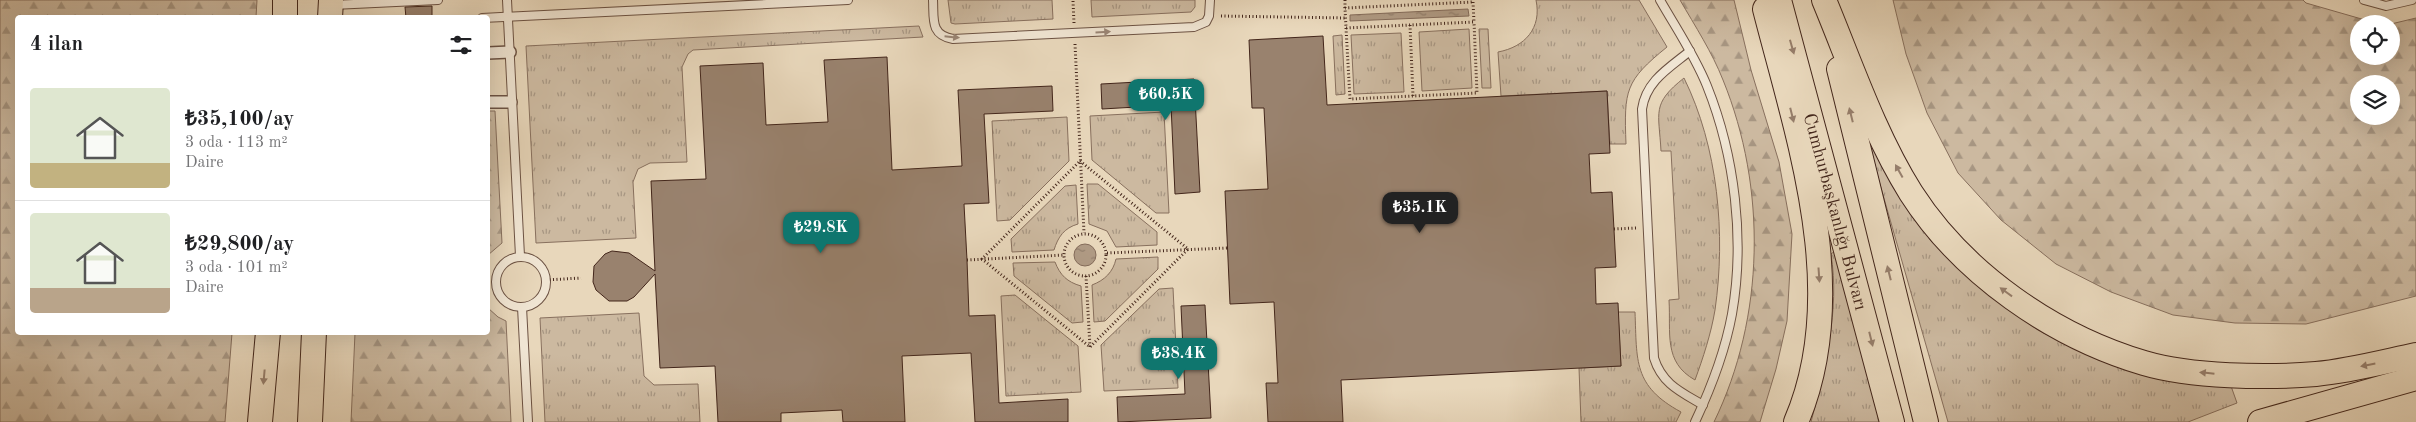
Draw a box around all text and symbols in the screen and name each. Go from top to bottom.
map controls [2350,15,2400,125]
button: locate [2350,15,2400,65]
one-way arrow [1095,27,1111,35]
icon: filters [447,31,475,59]
one-way arrow [944,33,960,41]
text: 4 ilan [30,34,83,55]
one-way arrow [1788,39,1796,54]
button: layers [2350,75,2400,125]
pin: ₺60.5K [1125,78,1207,121]
text: ₺60.5K [1139,87,1193,103]
one-way arrow [1846,107,1854,122]
icon: home [70,108,130,168]
one-way arrow [1788,108,1796,123]
text: ₺35,100/ay [185,109,294,130]
street label: Cumhurbaşkanlığı Bulvarı [1800,111,1870,312]
text: 3 oda · 113 m² [185,135,288,151]
text: Daire [185,155,224,171]
one-way arrow [1895,165,1904,178]
pin: ₺35.1K [1379,192,1461,234]
text: ₺35.1K [1393,200,1447,216]
pin: ₺29.8K [780,212,862,254]
text: ₺29.8K [794,220,848,236]
icon: home [70,233,130,293]
text: ₺29,800/ay [185,234,294,255]
text: 3 oda · 101 m² [185,260,288,276]
one-way arrow [1885,265,1893,280]
one-way arrow [1816,267,1824,283]
text: Daire [185,280,224,296]
one-way arrow [1999,287,2013,297]
one-way arrow [1867,331,1875,346]
pin: ₺38.4K [1138,338,1220,380]
text: ₺38.4K [1152,346,1206,362]
one-way arrow [2360,361,2376,369]
one-way arrow [2198,369,2214,377]
one-way arrow [260,370,268,386]

